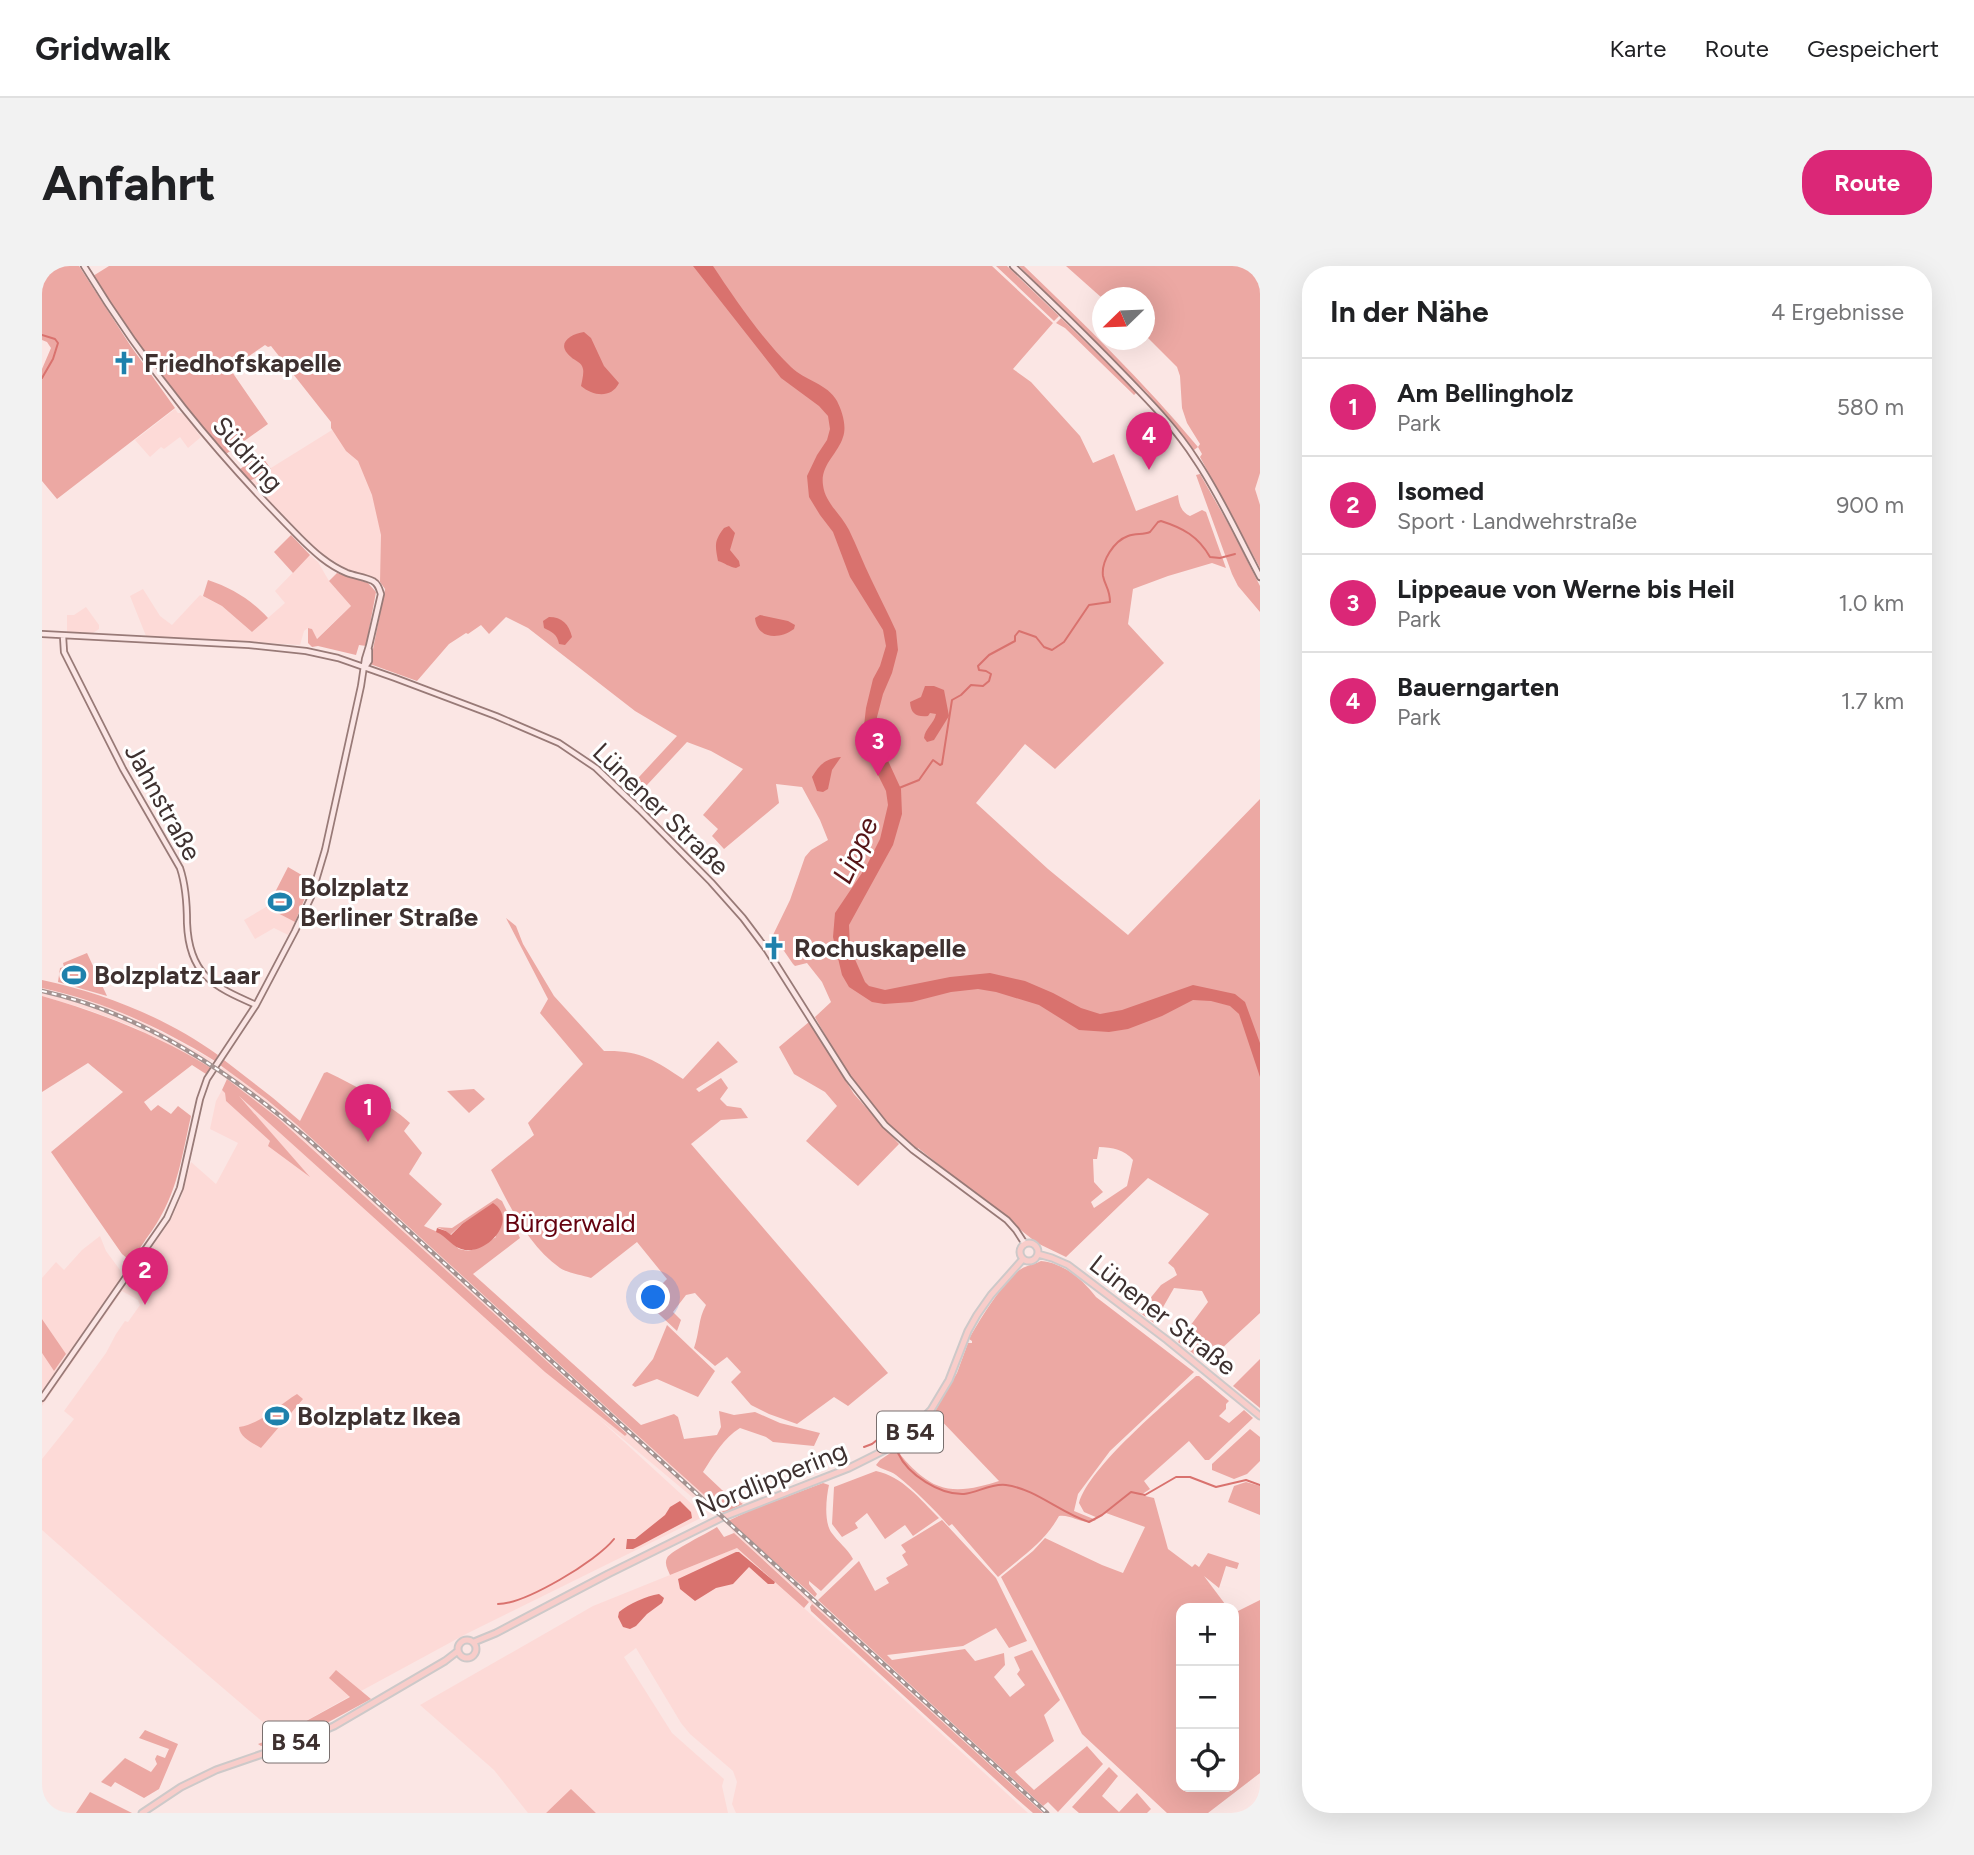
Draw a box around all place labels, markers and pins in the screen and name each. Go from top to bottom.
place label: Friedhofskapelle [144,347,341,379]
church icon: Friedhofskapelle [110,349,138,377]
pin: 4 [1126,412,1172,470]
pin: 3 [855,718,901,776]
place label: Bolzplatz Berliner Straße [300,871,478,933]
sports icon: Bolzplatz Berliner Straße [266,888,294,916]
place label: Rochuskapelle [794,932,966,964]
church icon: Rochuskapelle [760,934,788,962]
place label: Bolzplatz Laar [94,959,260,991]
sports icon: Bolzplatz Laar [60,961,88,989]
pin: 1 [345,1084,391,1142]
pin: 2 [122,1247,168,1305]
place label: Bolzplatz Ikea [297,1400,461,1432]
sports icon: Bolzplatz Ikea [263,1402,291,1430]

